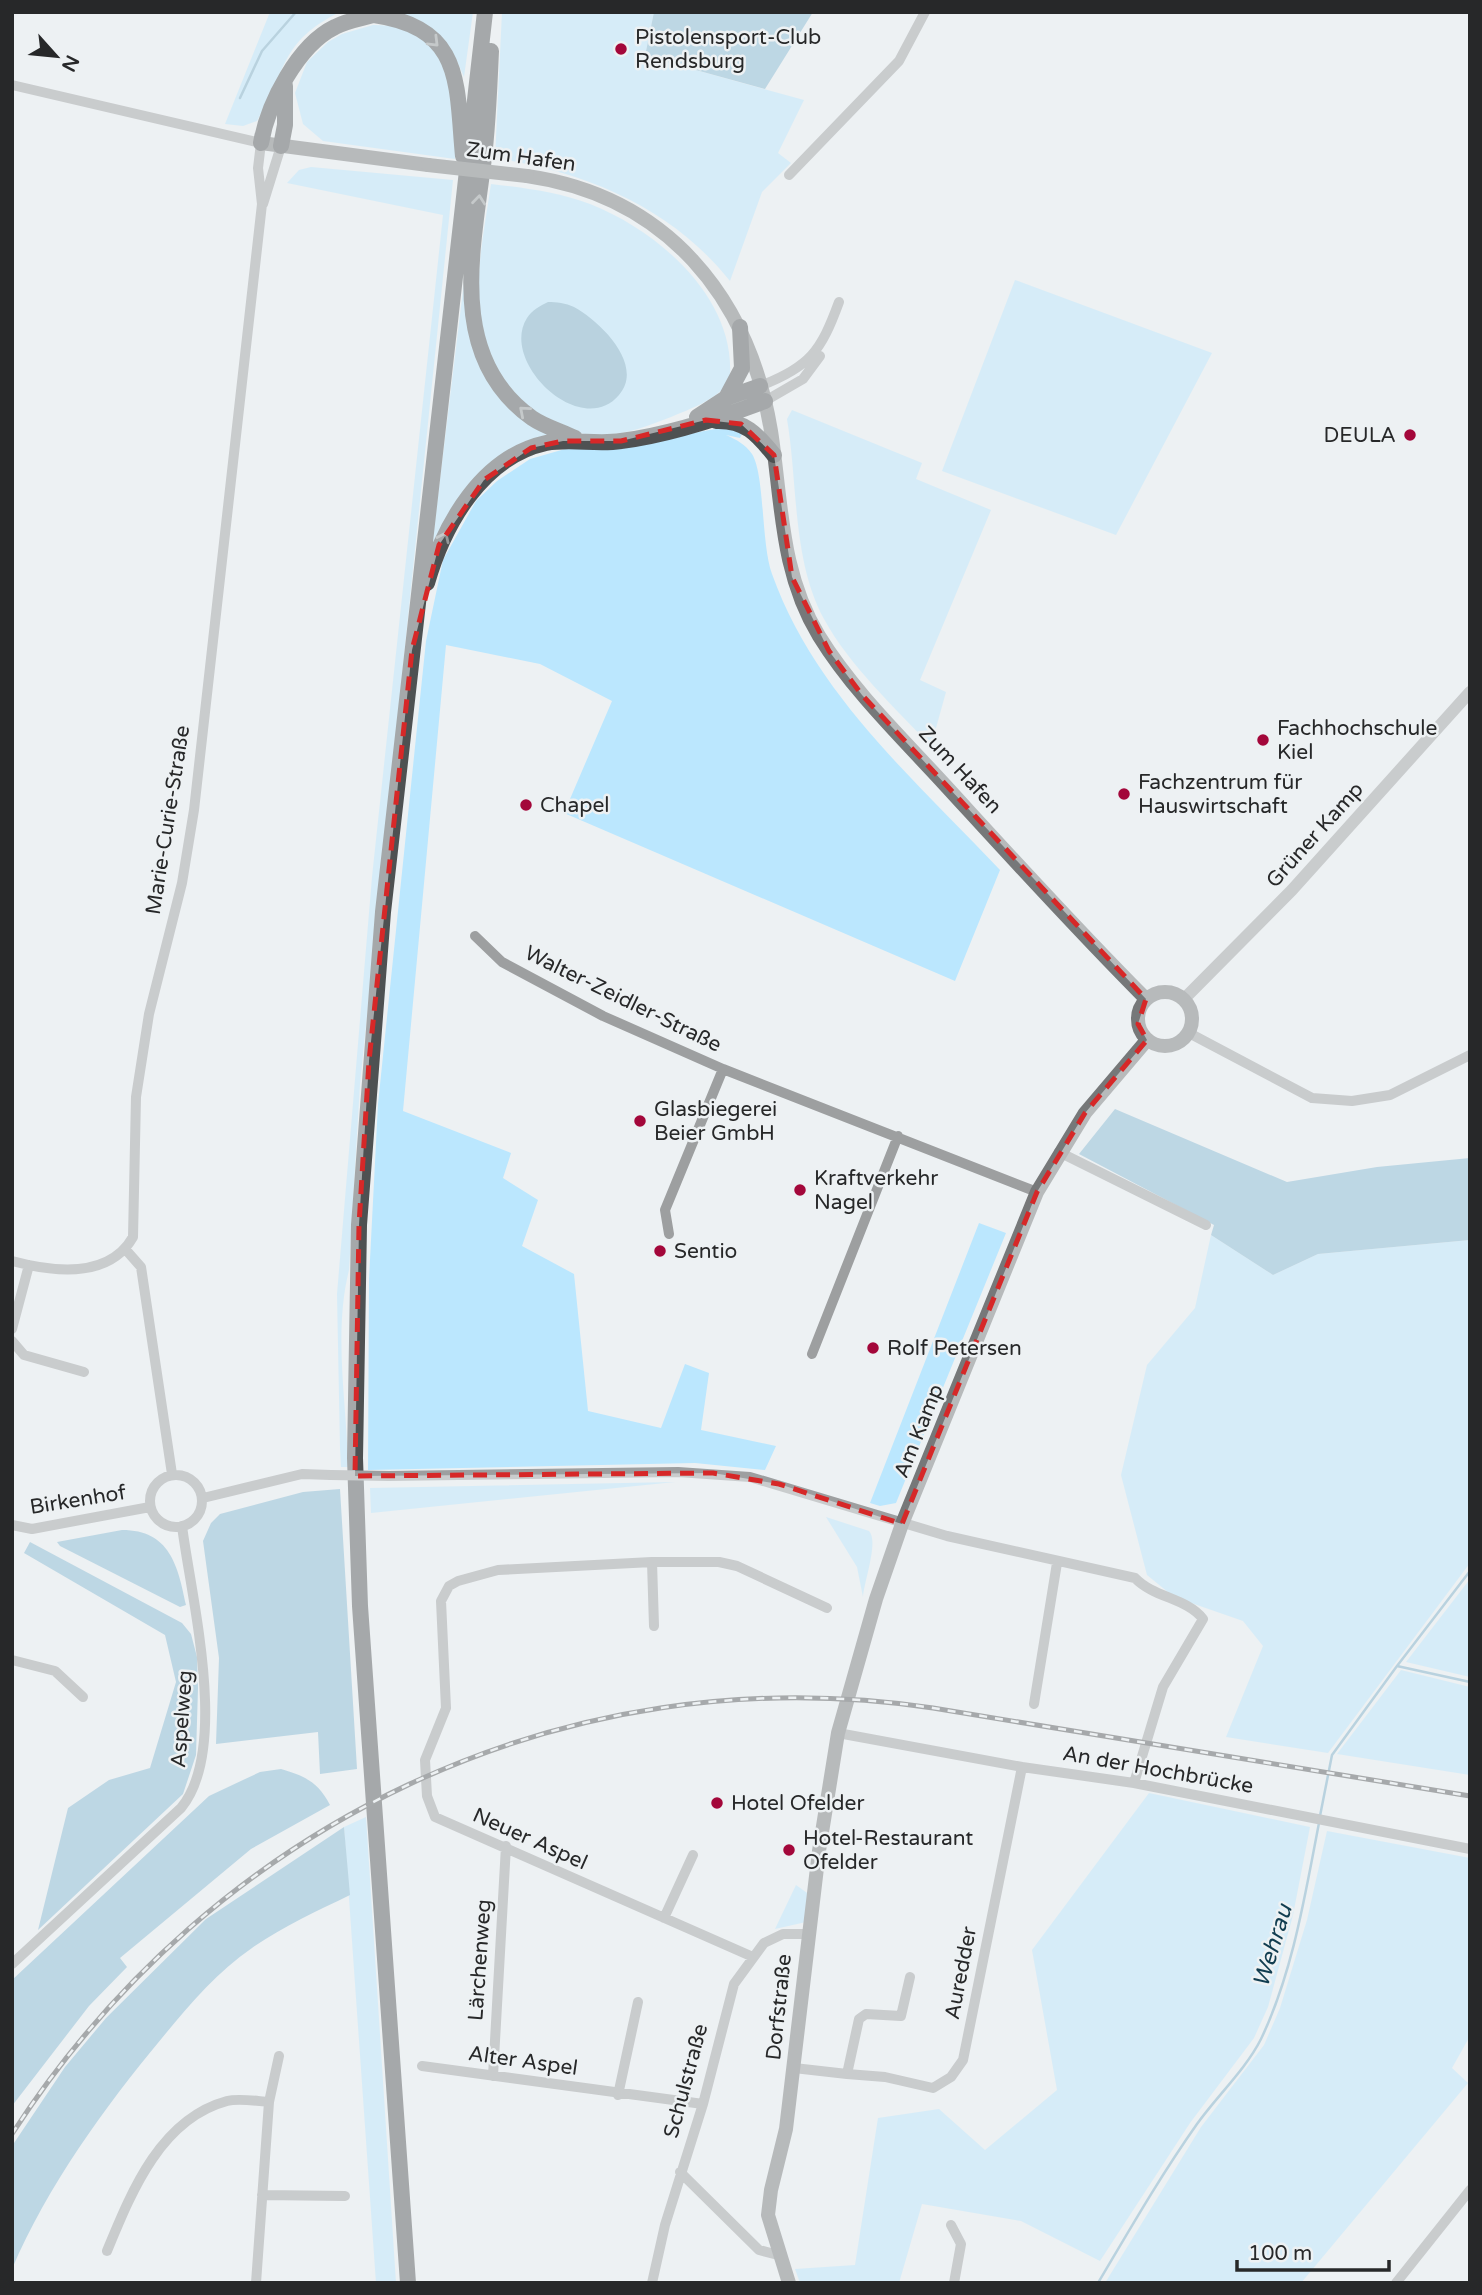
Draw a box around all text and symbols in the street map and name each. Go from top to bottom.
north arrow [21,21,91,91]
place label: Pistolensport-Club Rendsburg [635,25,821,74]
one-way arrow [426,34,439,47]
marker: Pistolensport-Club Rendsburg [613,41,629,57]
text: N [57,51,84,75]
street label: Zum Hafen [465,137,577,177]
one-way arrow [471,194,486,205]
one-way arrow [519,407,532,419]
place label: DEULA [1324,423,1396,448]
marker: DEULA [1402,427,1418,443]
one-way arrow [435,532,449,544]
place label: Fachhochschule Kiel [1277,716,1437,765]
street label: Zum Hafen [913,721,1007,819]
street label: Marie-Curie-Straße [141,723,195,916]
marker: Fachhochschule Kiel [1255,732,1271,748]
place label: Fachzentrum für Hauswirtschaft [1138,770,1302,819]
street label: Grüner Kamp [1261,777,1369,893]
marker: Fachzentrum für Hauswirtschaft [1116,786,1132,802]
place label: Chapel [540,793,610,818]
marker: Chapel [518,797,534,813]
street label: Walter-Zeidler-Straße [520,940,726,1058]
place label: Glasbiegerei Beier GmbH [654,1097,777,1146]
marker: Glasbiegerei Beier GmbH [632,1113,648,1129]
place label: Kraftverkehr Nagel [814,1166,938,1215]
marker: Kraftverkehr Nagel [792,1182,808,1198]
place label: Sentio [674,1239,737,1264]
marker: Sentio [652,1243,668,1259]
place label: Rolf Petersen [887,1336,1022,1361]
marker: Rolf Petersen [865,1340,881,1356]
street label: Am Kamp [889,1381,949,1481]
street label: Birkenhof [28,1480,128,1520]
street label: Aspelweg [166,1669,198,1769]
street label: An der Hochbrücke [1061,1741,1255,1799]
place label: Hotel Ofelder [731,1791,864,1816]
marker: Hotel Ofelder [709,1795,725,1811]
street label: Neuer Aspel [469,1803,591,1875]
place label: Hotel-Restaurant Ofelder [803,1826,973,1875]
marker: Hotel-Restaurant Ofelder [781,1842,797,1858]
street label: Lärchenweg [463,1898,497,2022]
water label: Wehrau [1247,1900,1299,1991]
street label: Auredder [940,1924,982,2022]
street label: Dorfstraße [761,1953,797,2061]
street label: Schulstraße [659,2021,713,2141]
street label: Alter Aspel [467,2041,579,2081]
scale bar [1237,2228,1389,2272]
text: 100 m [1248,2241,1312,2266]

